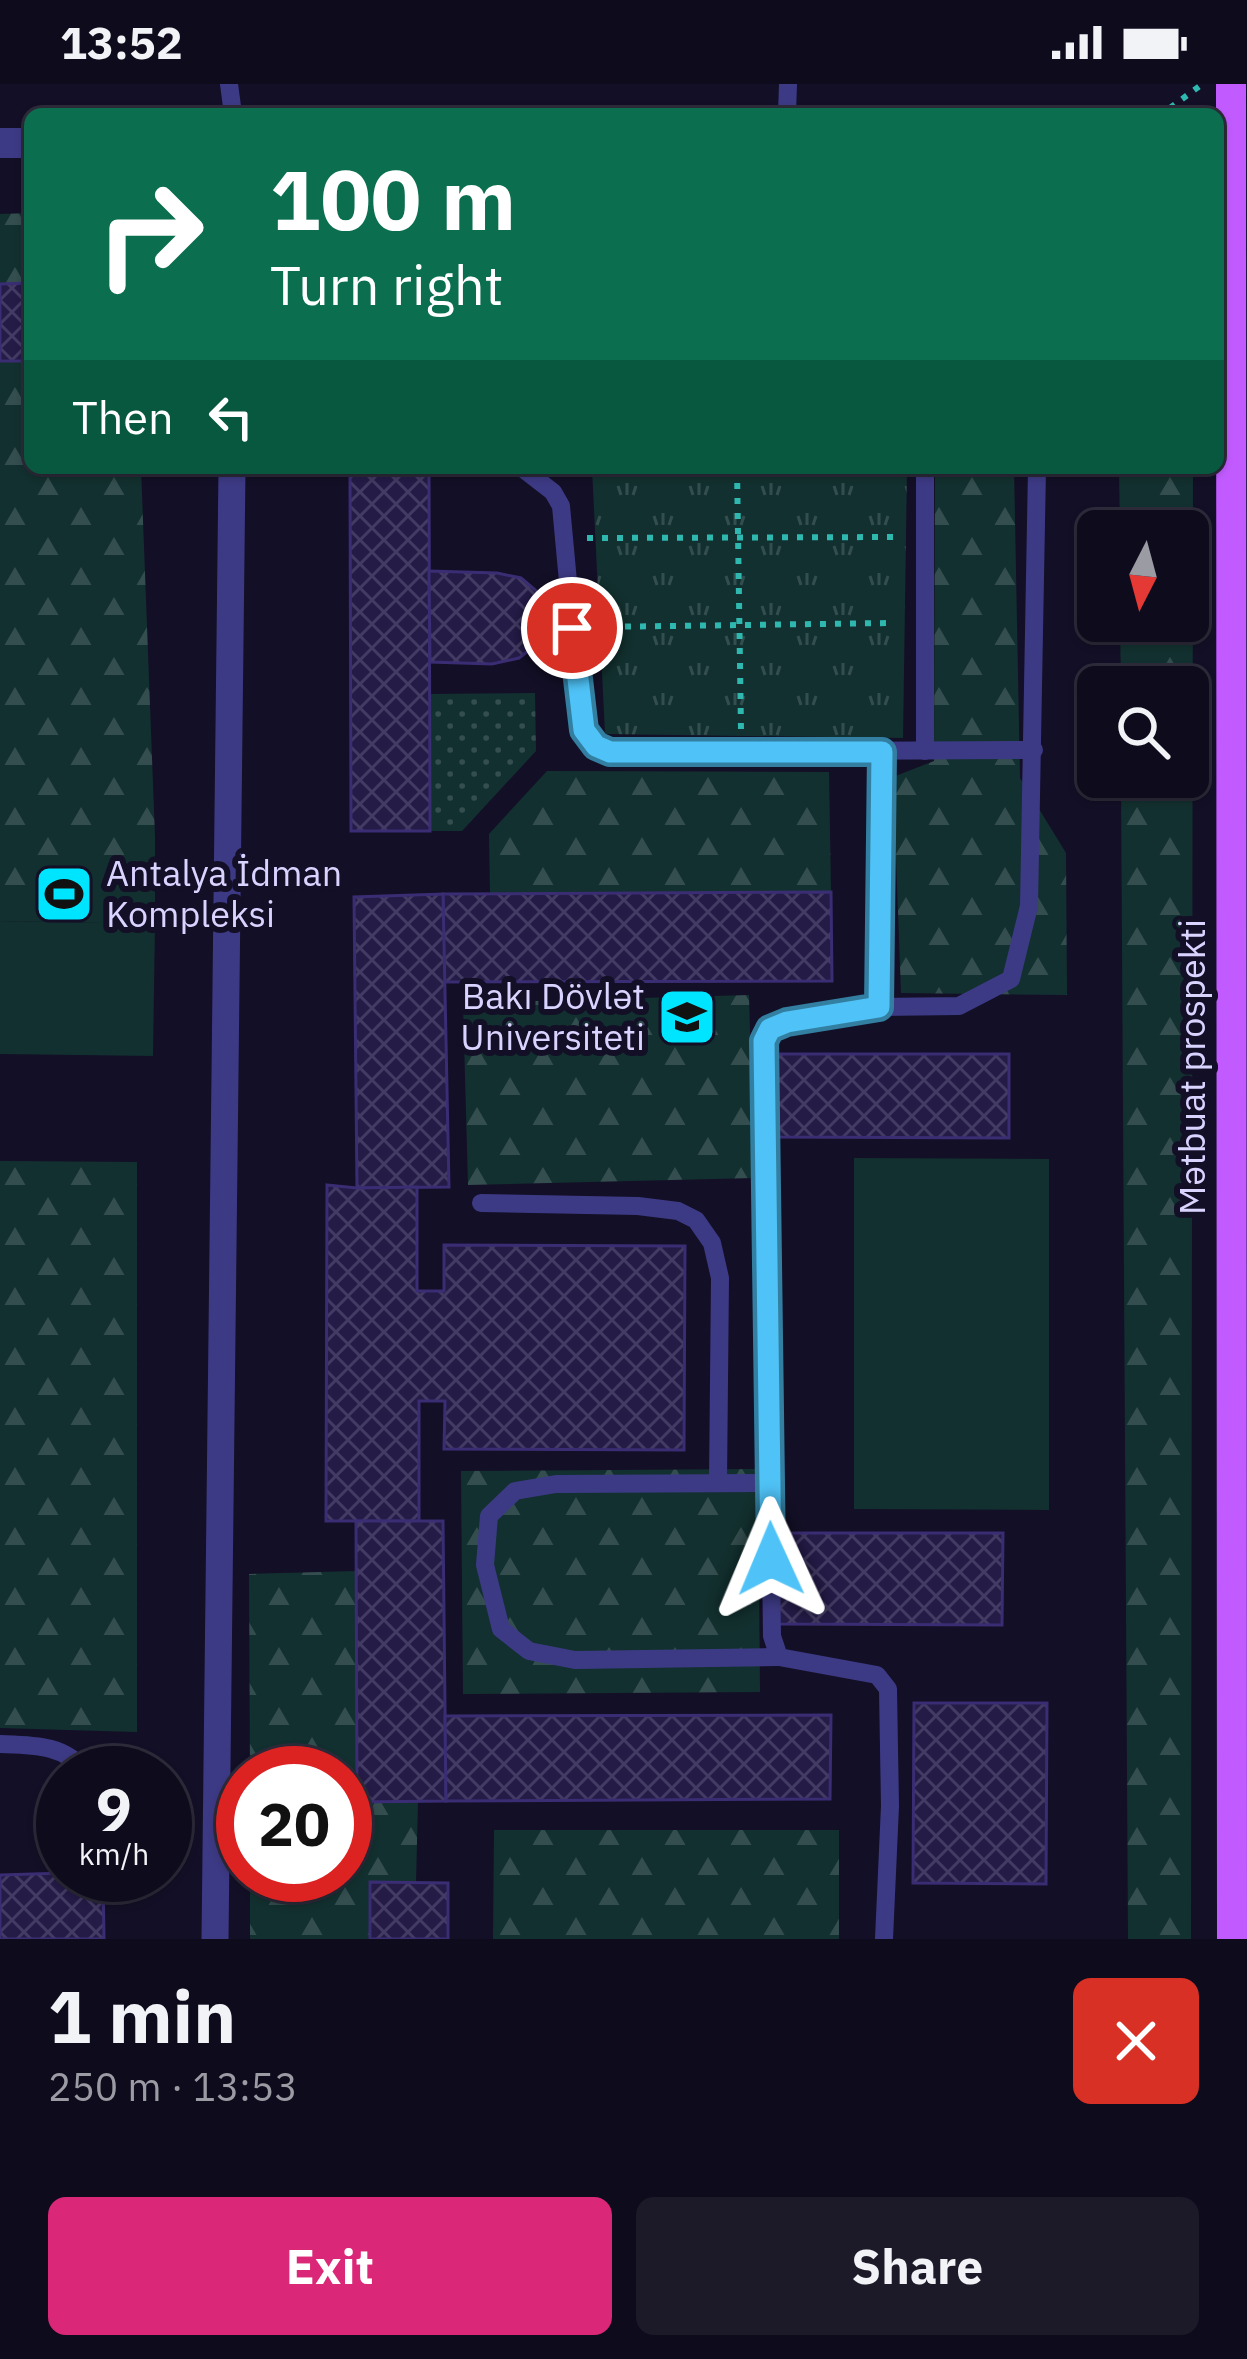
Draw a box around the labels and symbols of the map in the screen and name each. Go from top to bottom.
north arrow [1077,510,1209,642]
pin [521,577,623,679]
place label: Antalya İdman Kompleksi [106,849,342,937]
sports icon: Antalya İdman Kompleksi [33,863,95,925]
street label: Mətbuat prospekti [1168,919,1215,1215]
place label: Bakı Dövlət Universiteti [460,972,645,1060]
school or university icon: Bakı Dövlət Universiteti [656,986,718,1048]
position arrow [708,1496,834,1622]
speed limit sign: 20 [216,1746,372,1902]

